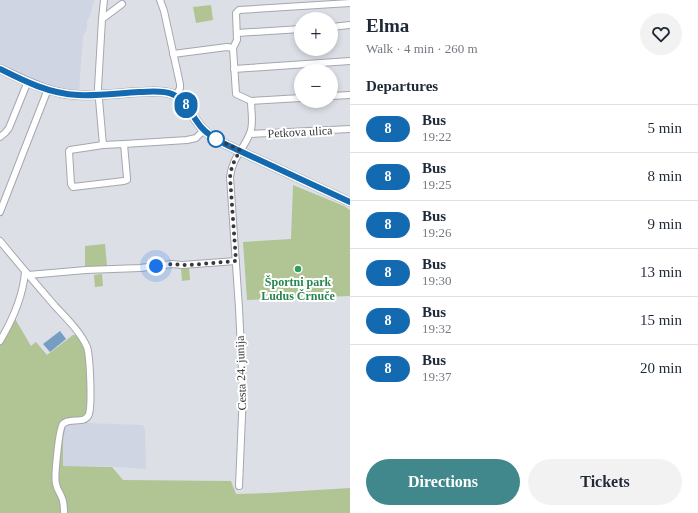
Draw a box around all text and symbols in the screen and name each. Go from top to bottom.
map controls [294,12,338,108]
button: + [294,12,338,56]
button: heart [640,13,682,55]
text: Elma [366,15,409,36]
text: Walk · 4 min · 260 m [366,41,478,56]
button: − [294,64,338,108]
text: Departures [366,78,438,94]
line badge: 8 [173,92,199,118]
text: 8 [183,97,190,112]
text: Bus [422,112,446,128]
text: 5 min [647,120,682,136]
text: 8 [385,121,392,136]
street label: Petkova ulica [267,123,333,141]
text: 19:22 [422,129,452,144]
unlabelled marker [207,130,225,148]
text: Bus [422,160,446,176]
text: 8 min [647,168,682,184]
text: 8 [385,169,392,184]
text: 19:25 [422,177,452,192]
text: Bus [422,208,446,224]
text: 9 min [647,216,682,232]
text: 8 [385,217,392,232]
text: 19:26 [422,225,452,240]
your location [146,256,166,276]
text: Bus [422,256,446,272]
marker: Športni park Ludus Črnuče [293,264,303,274]
text: 13 min [640,264,682,280]
text: 8 [385,265,392,280]
text: 19:30 [422,273,452,288]
place label: Športni park Ludus Črnuče [261,275,336,303]
text: Bus [422,304,446,320]
text: 15 min [640,312,682,328]
text: 8 [385,313,392,328]
text: 19:32 [422,321,452,336]
street label: Cesta 24. junija [233,335,249,411]
text: Bus [422,352,446,368]
text: 20 min [640,360,682,376]
text: 8 [385,361,392,376]
text: 19:37 [422,369,452,384]
button: Directions [366,459,520,505]
button: Tickets [528,459,682,505]

